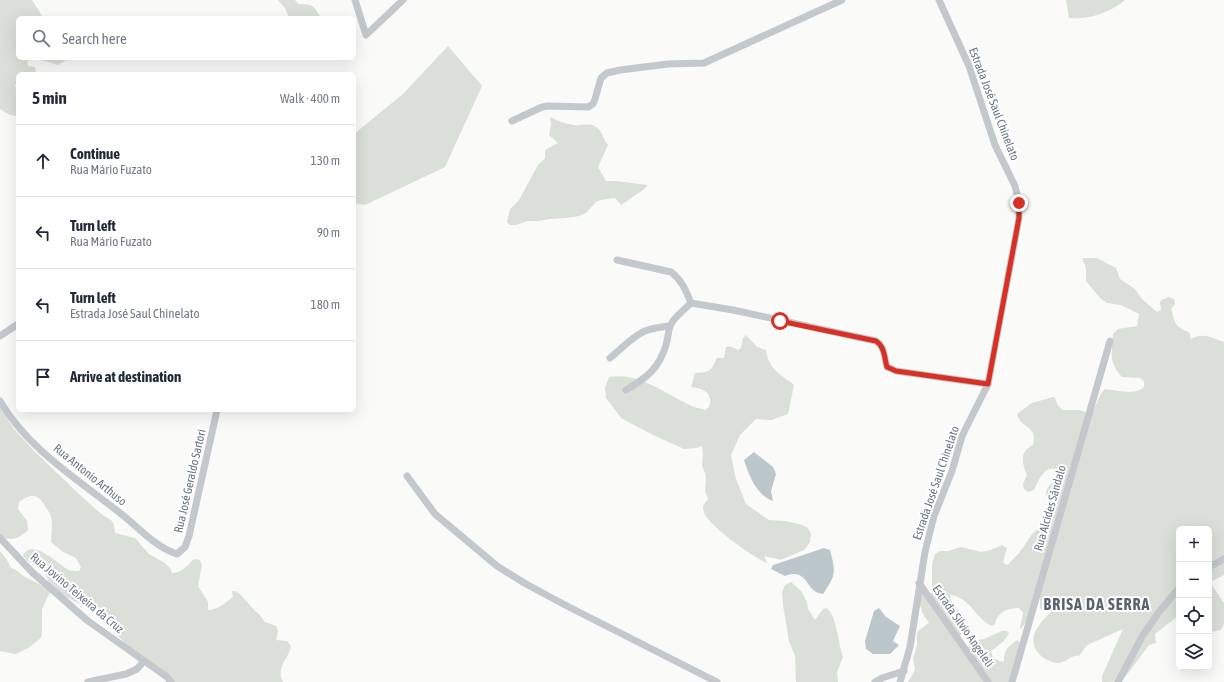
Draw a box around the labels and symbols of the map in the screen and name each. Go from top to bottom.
street label: Estrada José Saul Chinelato [966,46,1022,163]
route end [1010,194,1028,212]
route start [771,312,789,330]
street label: Estrada José Saul Chinelato [910,424,962,542]
street label: Rua José Geraldo Sartori [171,428,209,534]
street label: Rua Antonio Arthuso [51,441,130,509]
street label: Rua Alcides Sândalo [1031,463,1069,553]
street label: Rua Jovino Teixeira da Cruz [28,550,127,637]
street label: Estrada Silvio Angeleli [929,582,997,670]
district label: BRISA DA SERRA [1044,595,1150,613]

